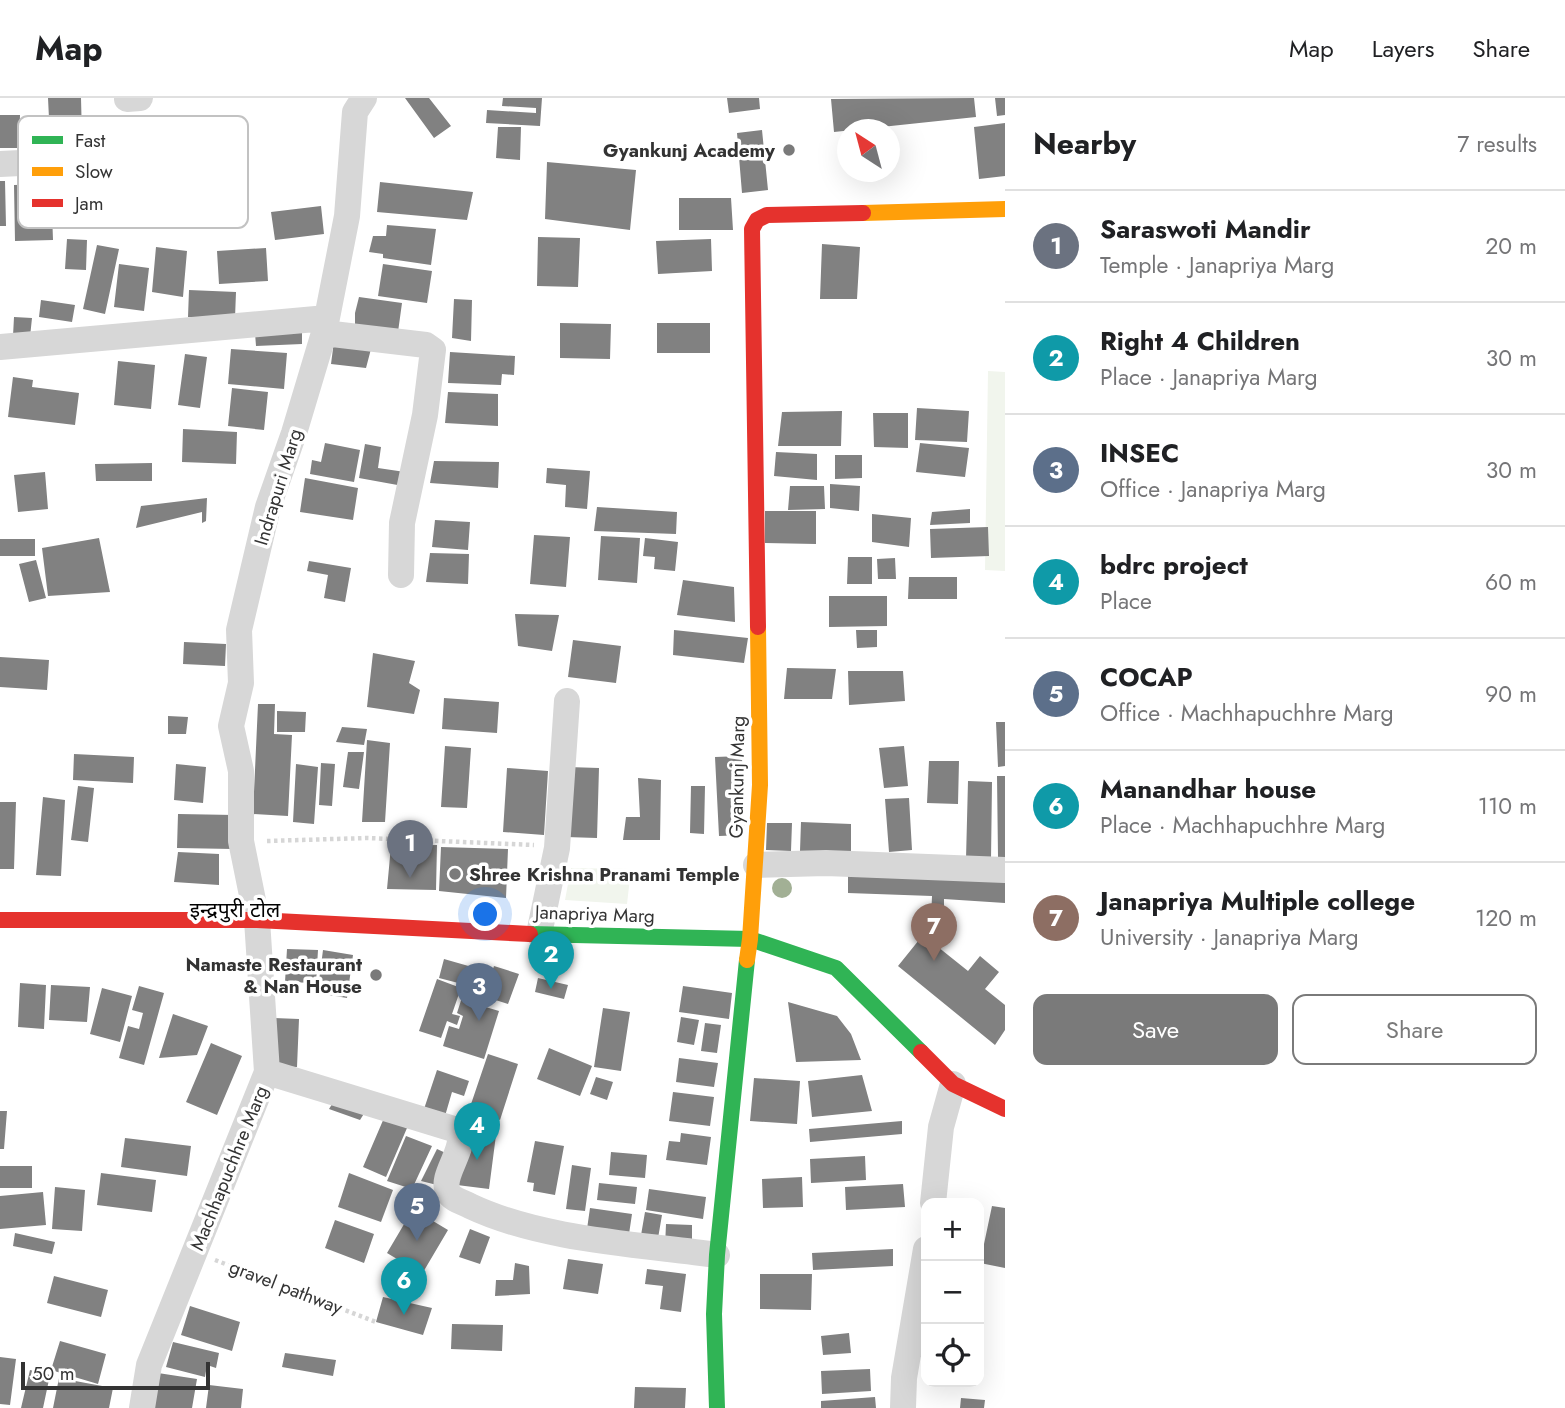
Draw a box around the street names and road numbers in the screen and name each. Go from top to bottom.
street label: Indrapuri Marg [247,425,309,549]
street label: Gyankunj Marg [722,715,752,839]
street label: Janapriya Marg [532,898,655,930]
street label: Machhapuchhre Marg [184,1081,274,1255]
street label: gravel pathway [226,1253,347,1321]

